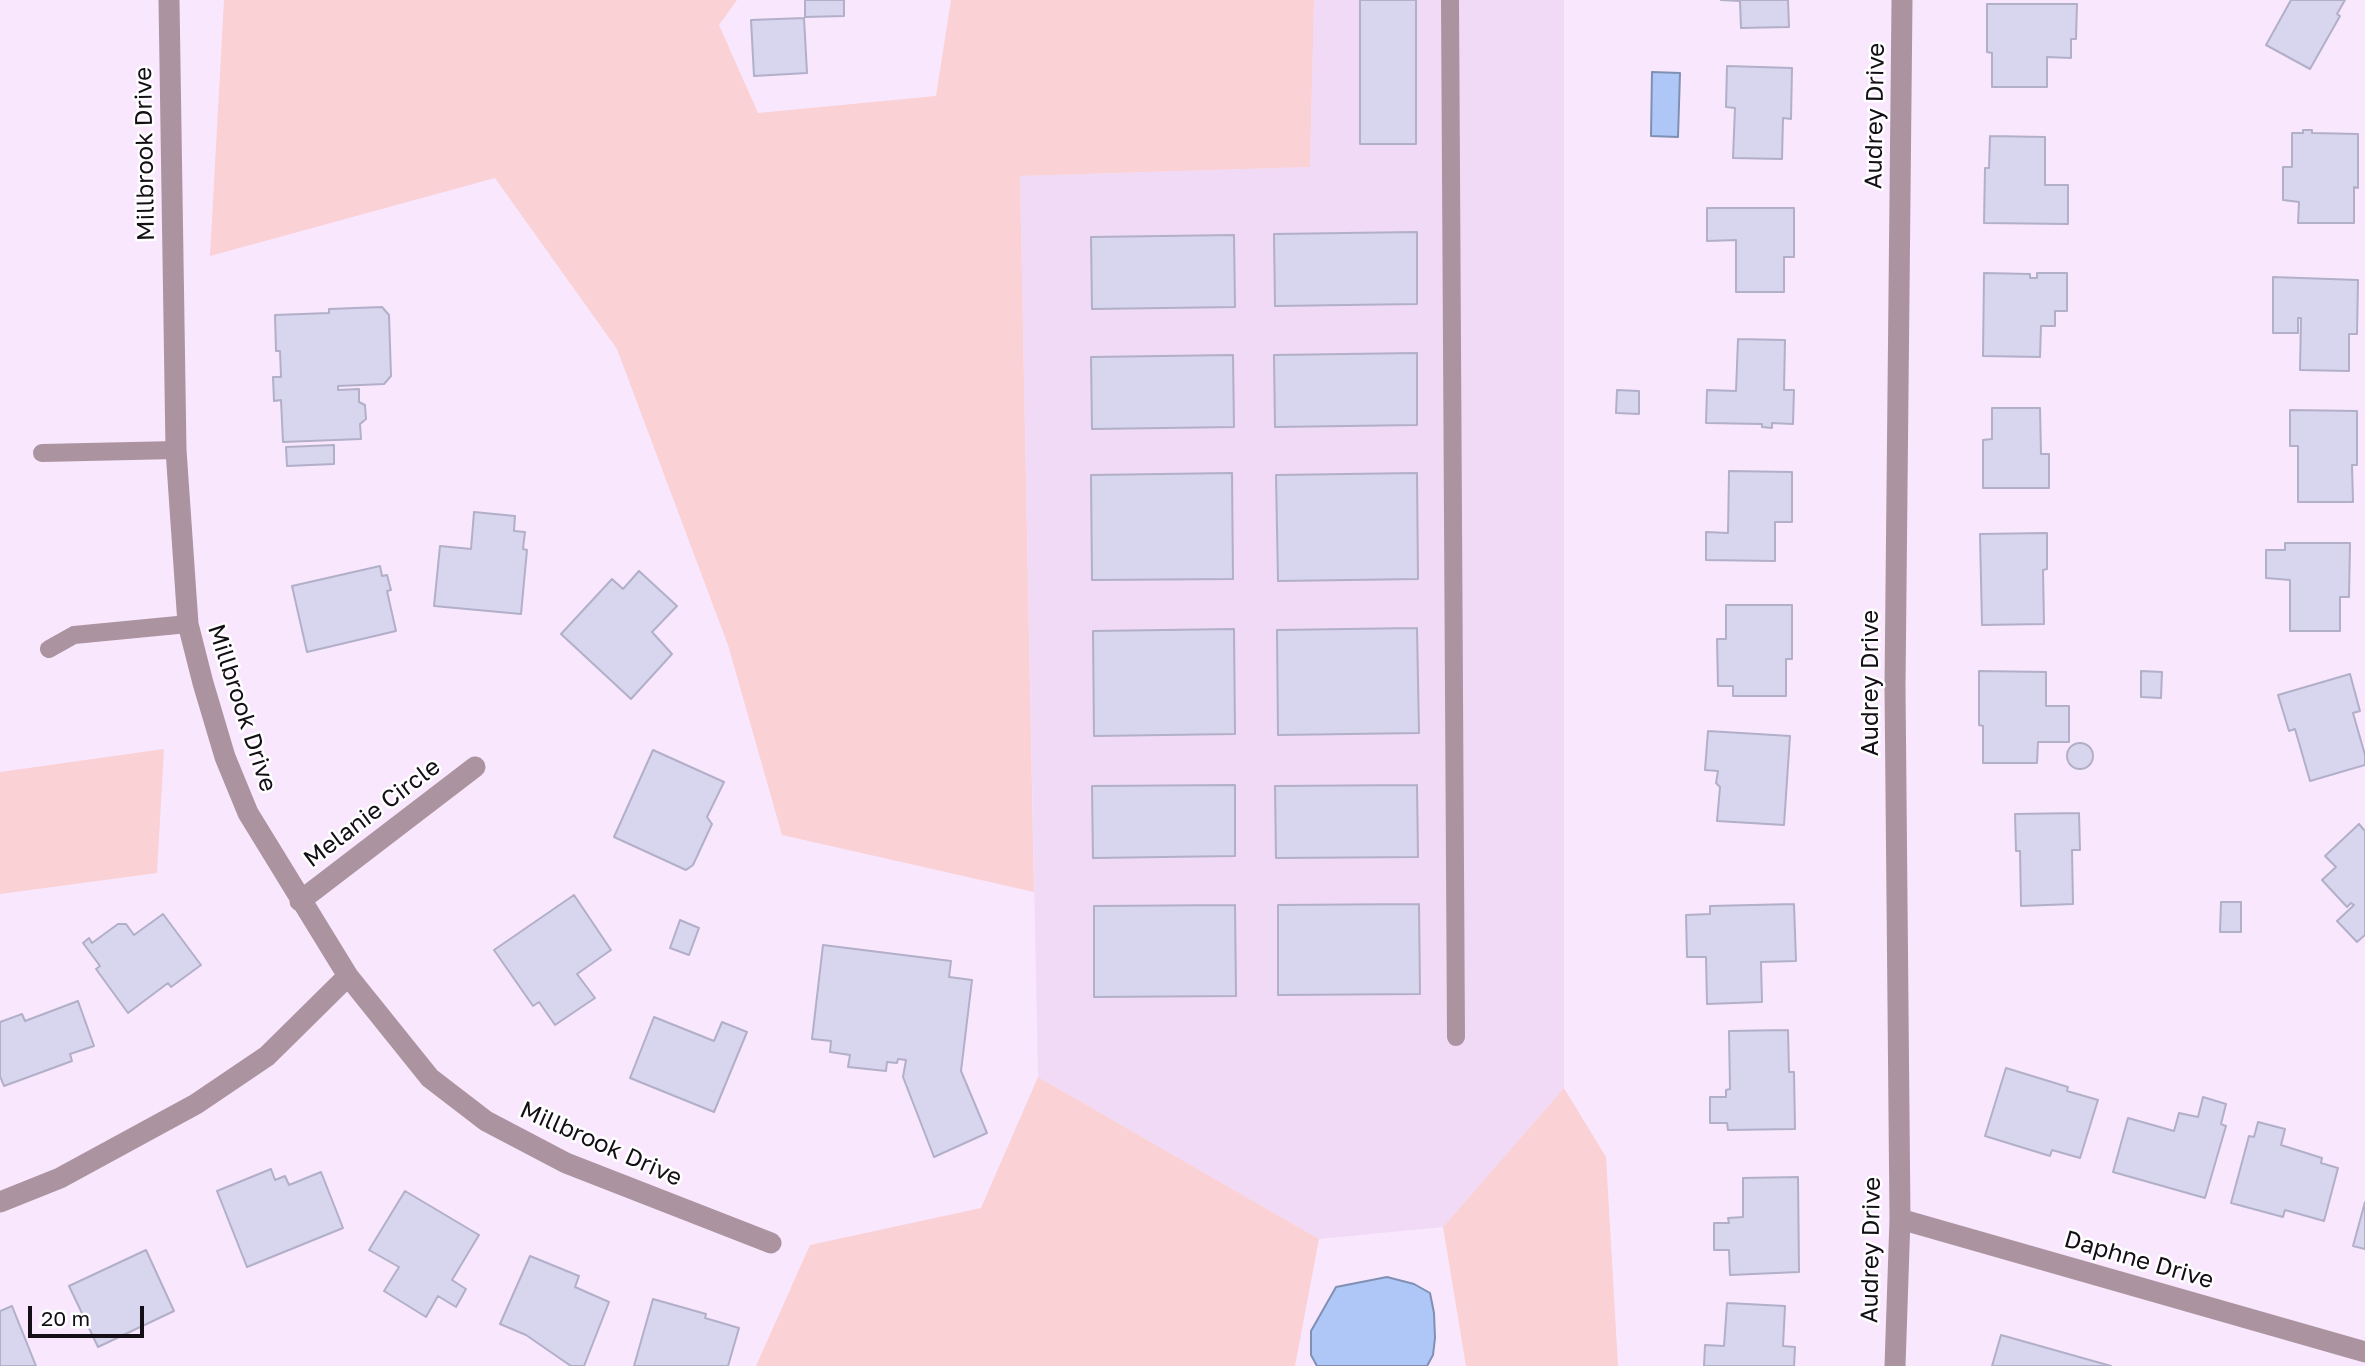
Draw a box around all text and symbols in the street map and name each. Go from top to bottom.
street label: Audrey Drive [1859,43,1891,189]
street label: Millbrook Drive [129,67,161,241]
street label: Audrey Drive [1856,610,1884,756]
street label: Millbrook Drive [201,621,283,795]
street label: Melanie Circle [298,752,446,874]
street label: Millbrook Drive [516,1095,686,1193]
street label: Audrey Drive [1855,1177,1887,1323]
street label: Daphne Drive [2061,1225,2217,1295]
scale bar [32,1292,147,1336]
text: 20 m [41,1305,90,1331]

